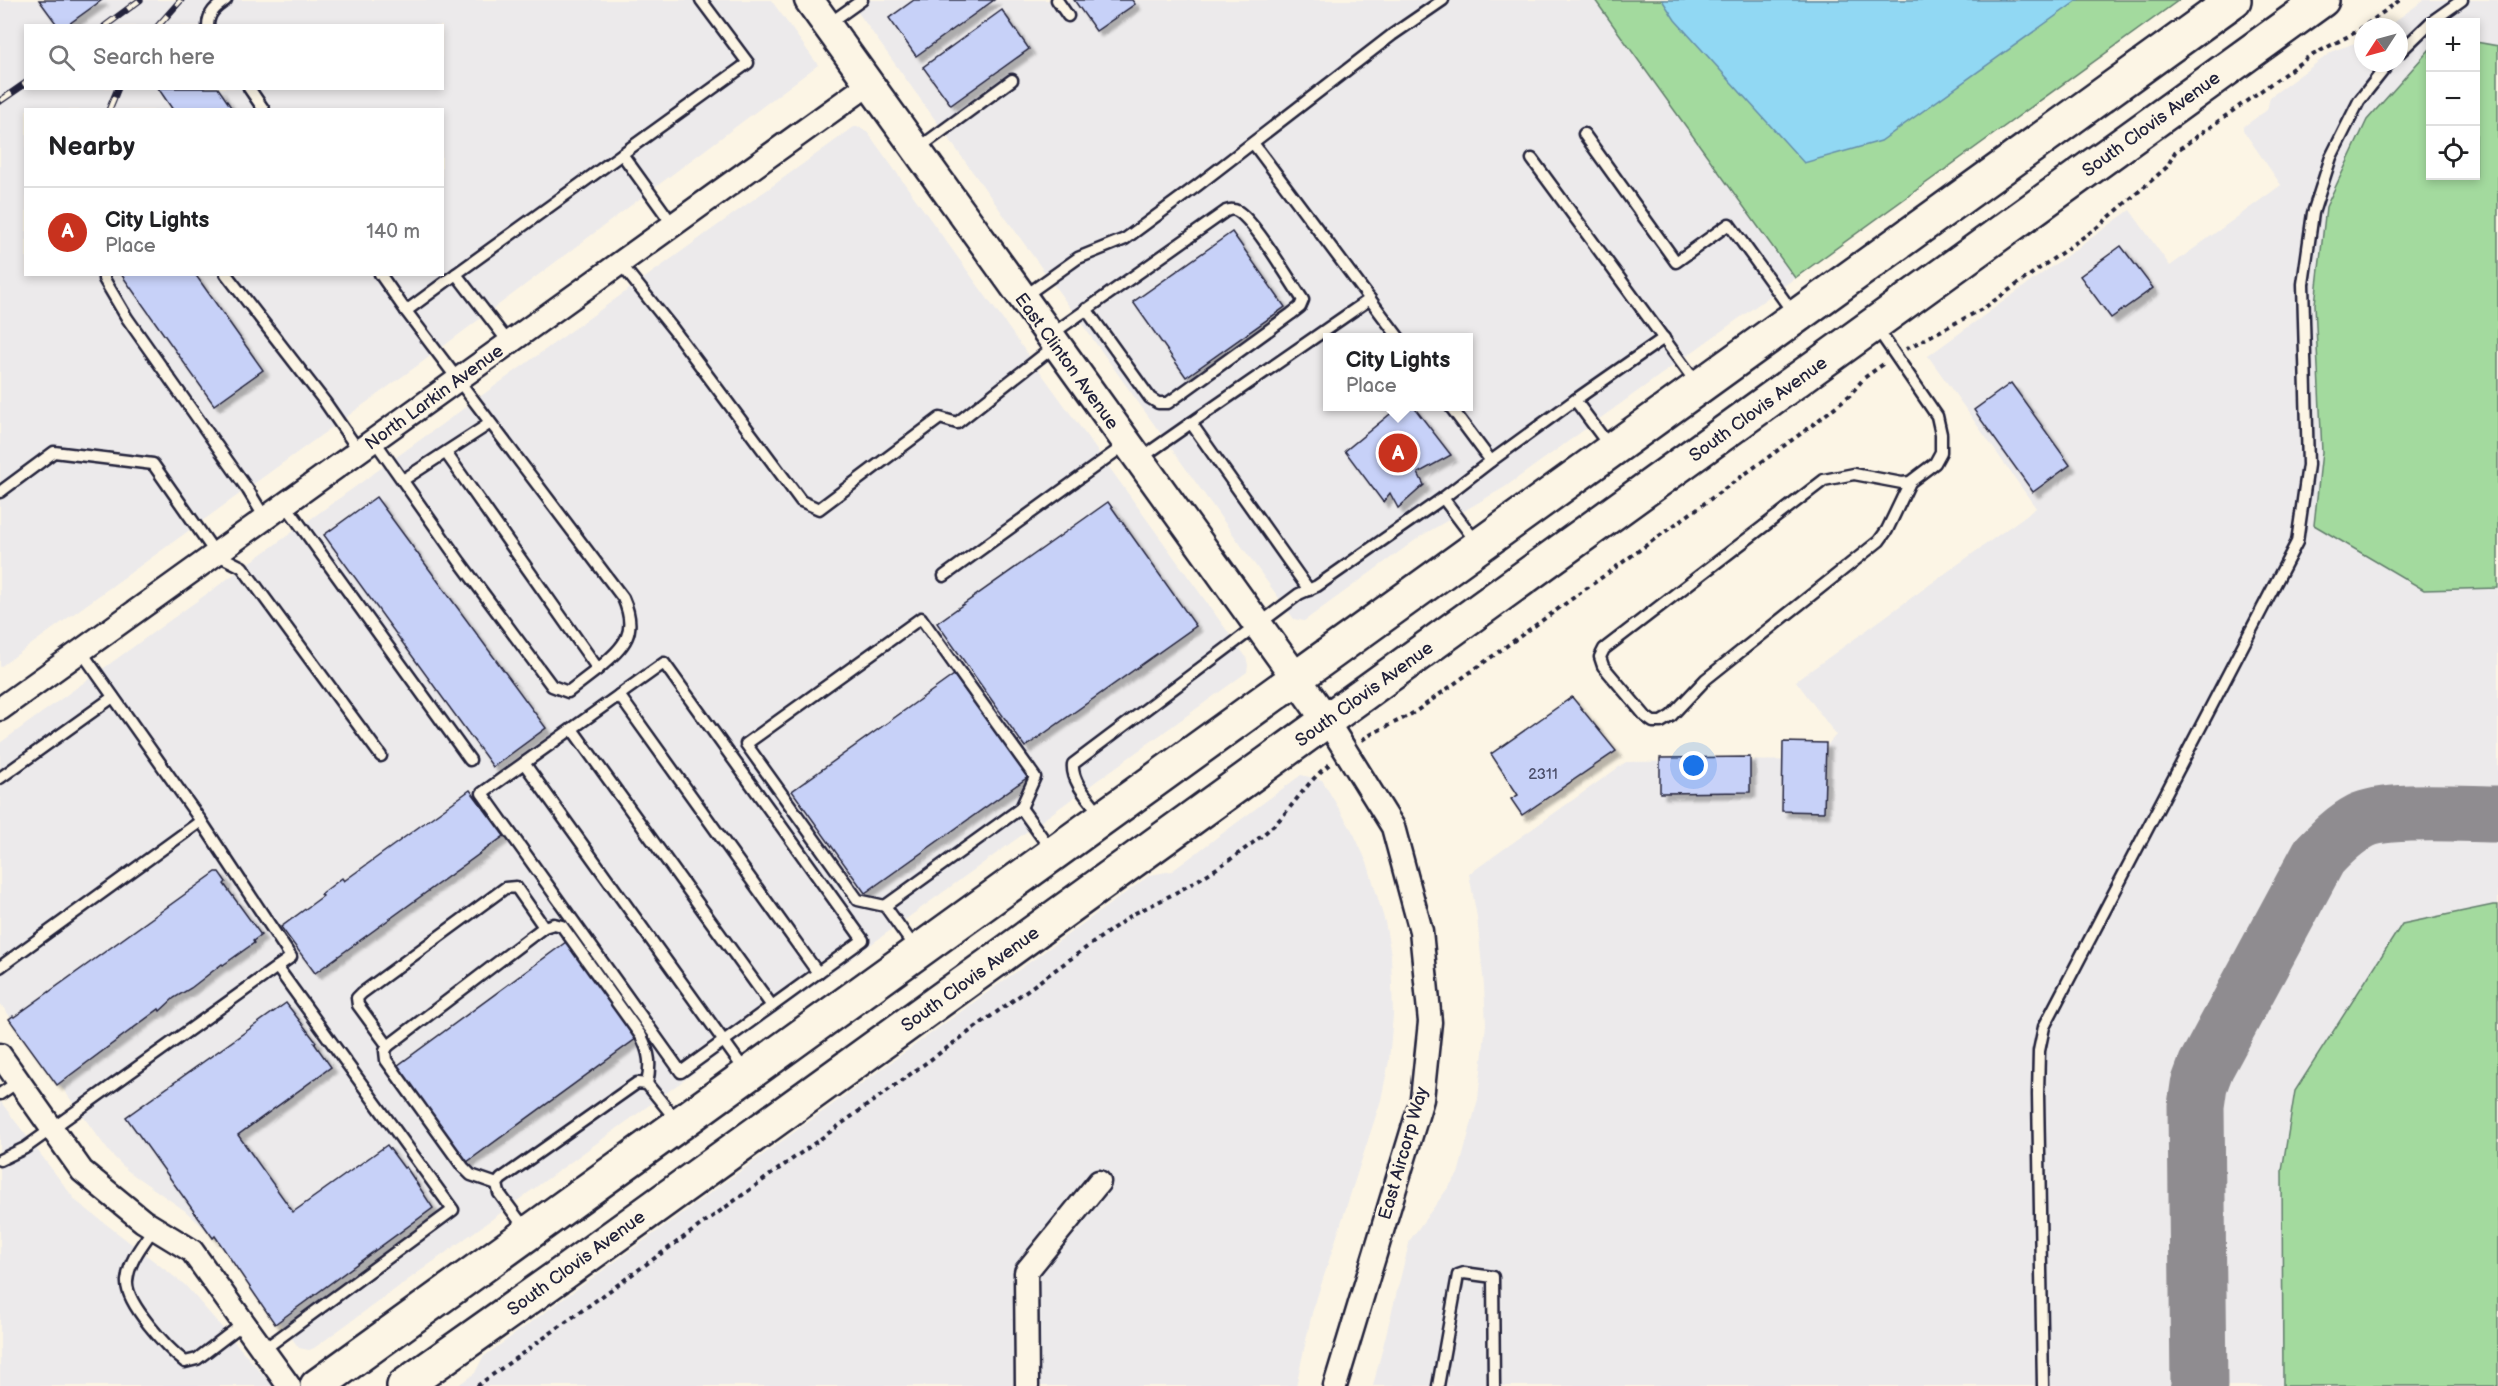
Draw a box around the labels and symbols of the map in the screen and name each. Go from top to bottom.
north arrow [2354,18,2408,72]
street label: South Clovis Avenue [2078,67,2225,181]
street label: East Clinton Avenue [1010,289,1123,434]
street label: North Larkin Avenue [361,340,508,455]
street label: South Clovis Avenue [1685,352,1832,466]
pin: A [1378,430,1418,476]
street label: South Clovis Avenue [1291,637,1438,751]
your location [1679,751,1708,780]
house number: 2311 [1528,765,1558,784]
street label: South Clovis Avenue [897,922,1044,1036]
street label: East Aircorp Way [1374,1083,1433,1222]
street label: South Clovis Avenue [503,1206,650,1320]

